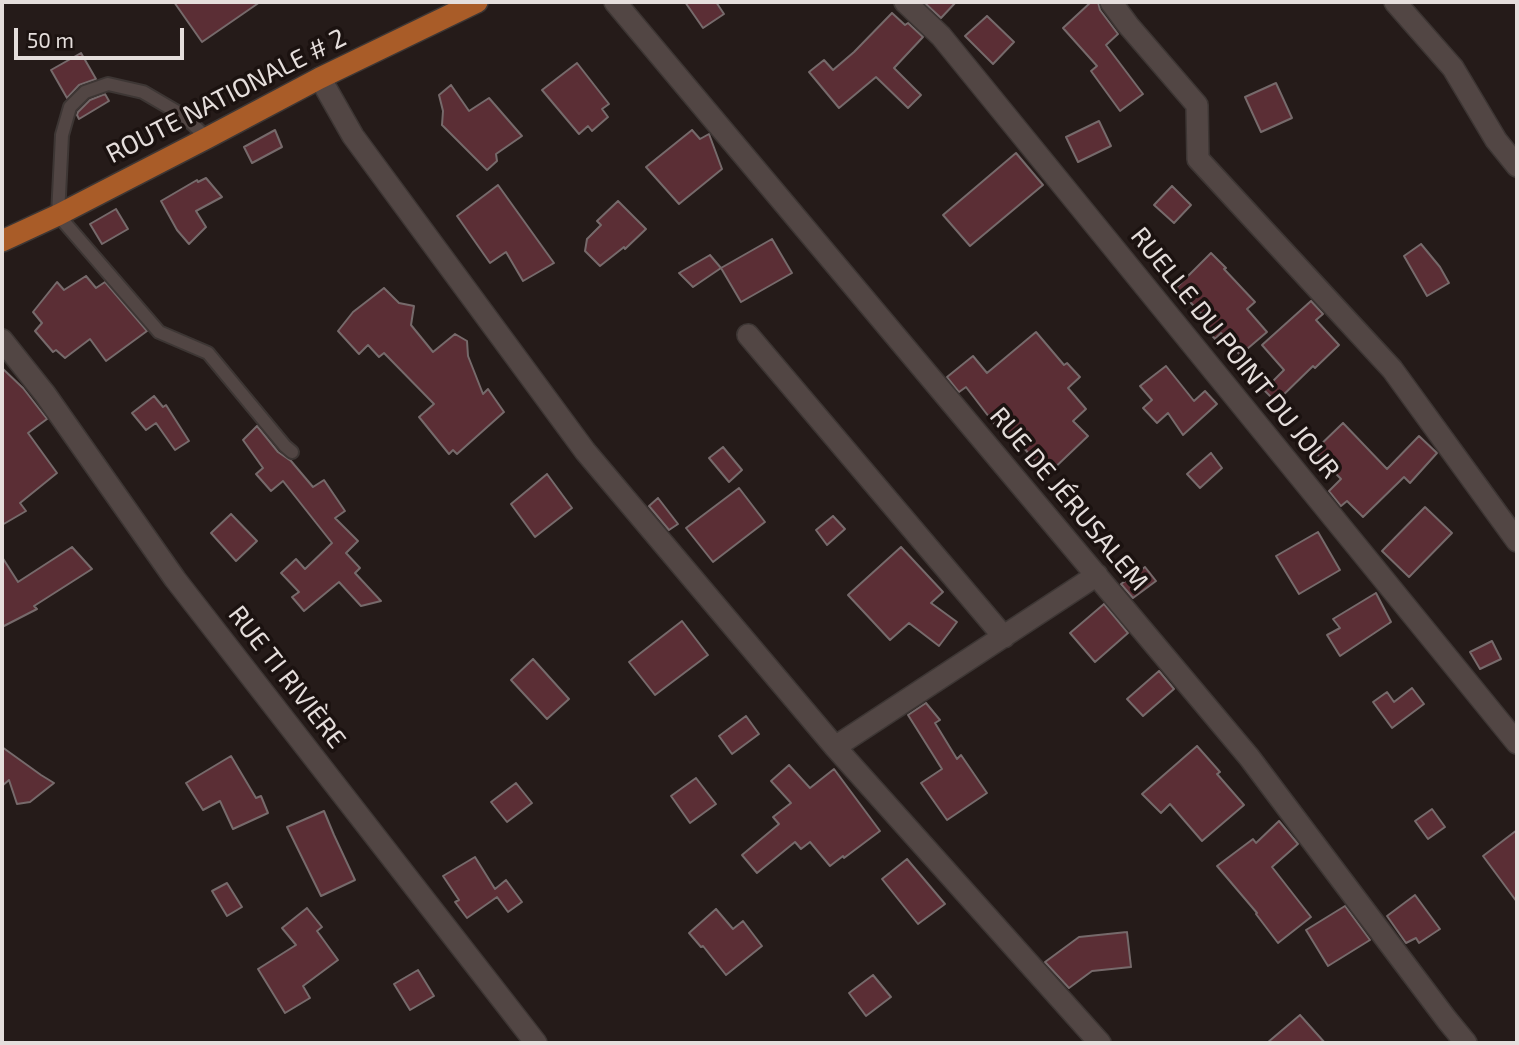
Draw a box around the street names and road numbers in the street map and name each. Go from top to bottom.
street label: ROUTE NATIONALE # 2 [101,22,351,170]
street label: RUELLE DU POINT DU JOUR [1124,221,1346,485]
street label: RUE DE JÉRUSALEM [983,401,1155,597]
street label: RUE TI RIVIÈRE [222,600,352,754]

